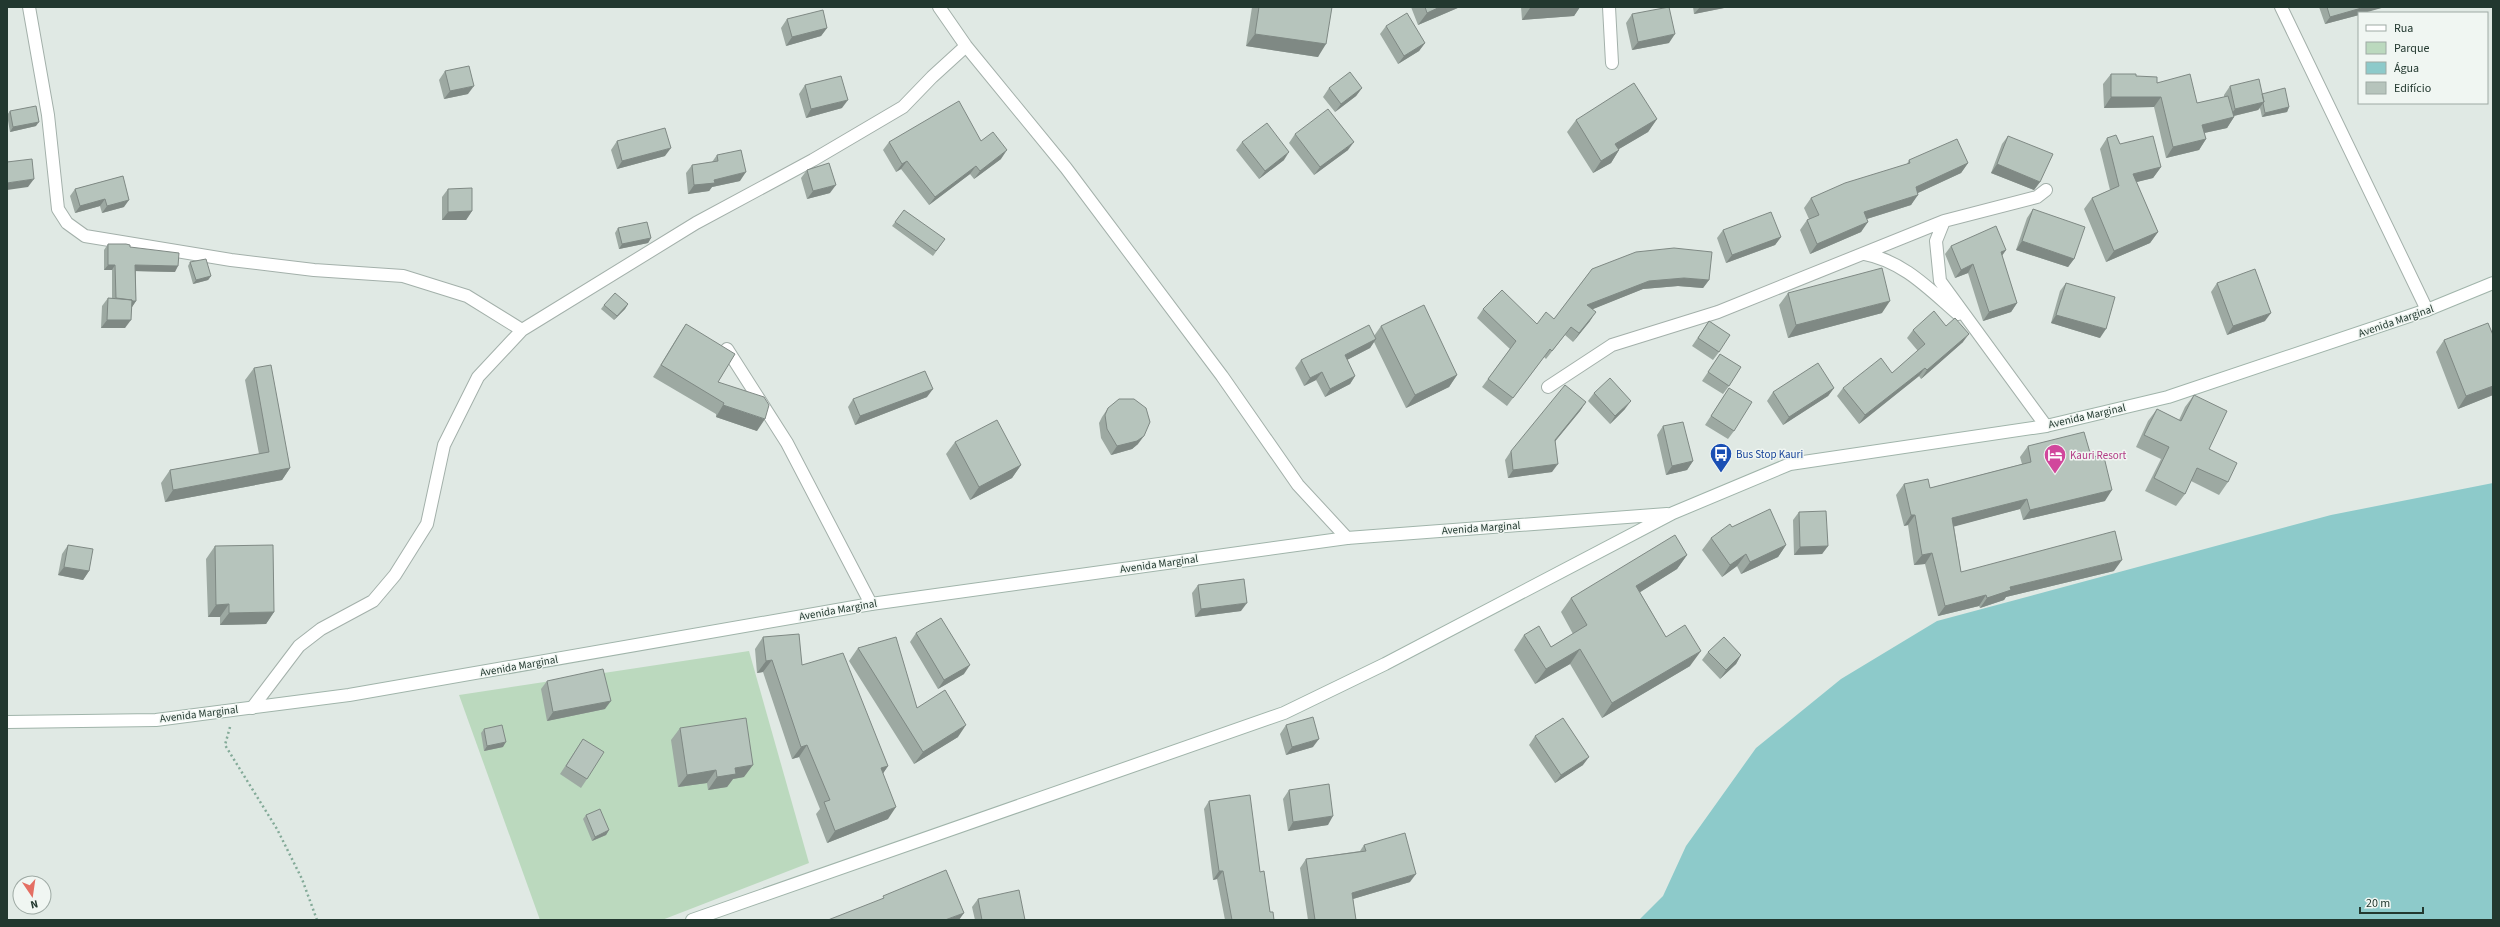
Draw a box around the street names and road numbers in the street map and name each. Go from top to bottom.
street label: Avenida Marginal [2356,301,2436,341]
street label: Avenida Marginal [2047,400,2127,432]
street label: Avenida Marginal [1441,518,1521,538]
street label: Avenida Marginal [1119,551,1199,577]
street label: Avenida Marginal [798,596,878,624]
street label: Avenida Marginal [479,652,559,680]
street label: Avenida Marginal [159,702,239,726]

